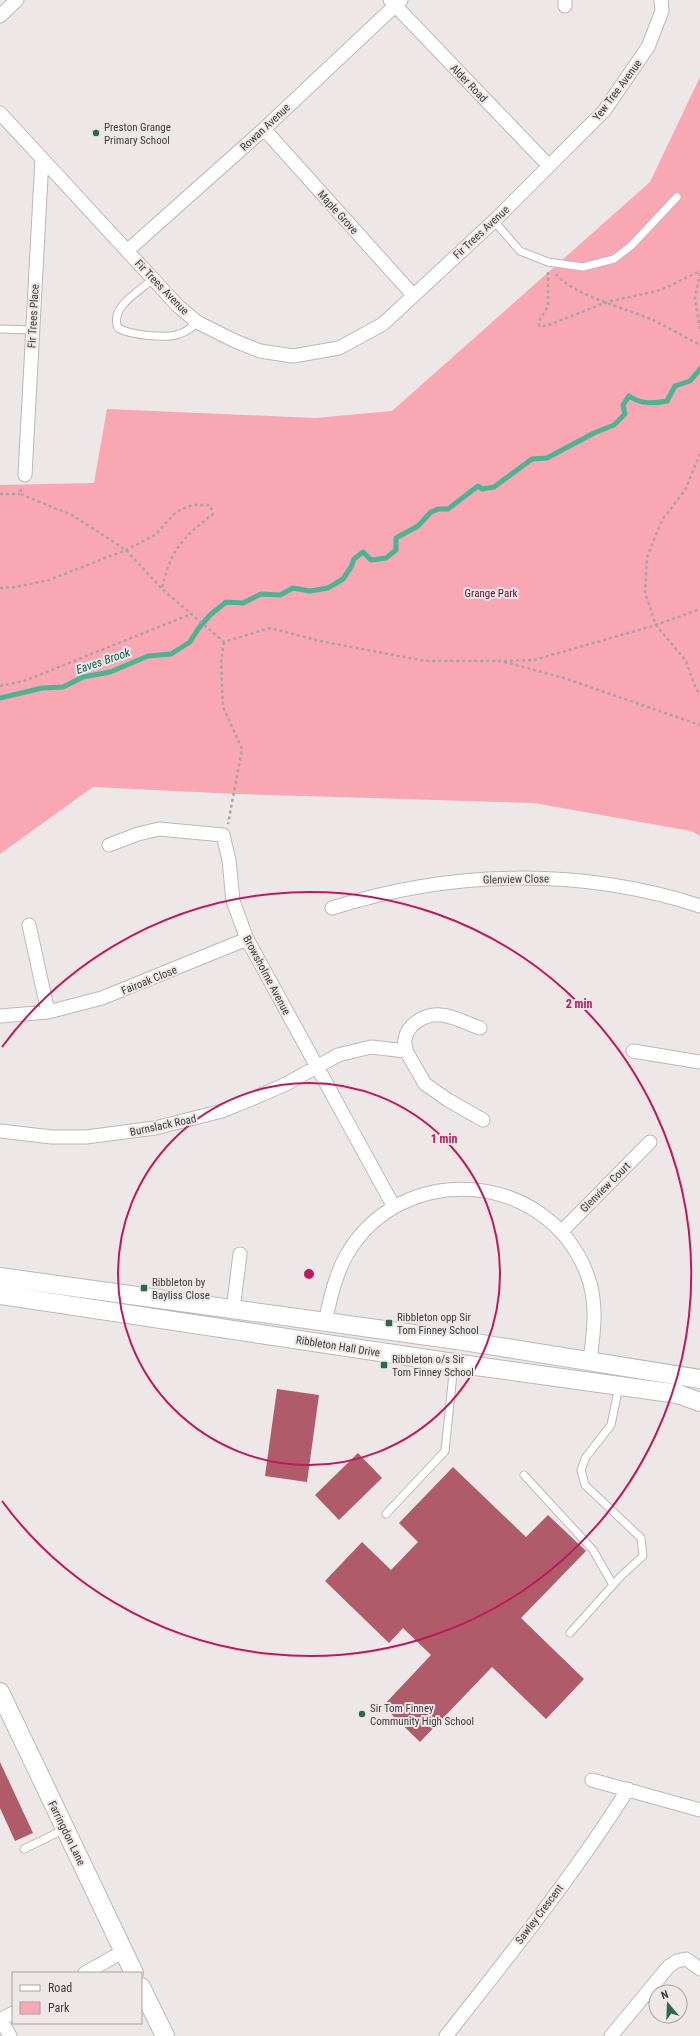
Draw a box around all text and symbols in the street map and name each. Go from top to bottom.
street label: Yew Tree Avenue [590,57,645,123]
street label: Alder Road [447,62,490,105]
street label: Rowan Avenue [238,101,293,154]
place label: Preston Grange Primary School [104,121,171,147]
marker: Preston Grange Primary School [91,128,101,138]
street label: Maple Grove [315,188,361,237]
street label: Fir Trees Avenue [451,203,512,262]
street label: Fir Trees Avenue [132,257,191,318]
street label: Fir Trees Place [25,284,42,348]
park label: Grange Park [465,587,518,600]
water label: Eaves Brook [74,645,133,677]
street label: Glenview Close [483,872,549,887]
street label: Browsholme Avenue [240,933,293,1017]
street label: Fairoak Close [119,963,179,998]
text: 2 min [566,997,592,1011]
street label: Burnslack Road [129,1112,197,1139]
text: 1 min [431,1132,457,1146]
street label: Glenview Court [578,1160,633,1215]
centre of rings [302,1267,316,1281]
place label: Ribbleton by Bayliss Close [152,1276,210,1302]
marker: Ribbleton by Bayliss Close [139,1283,149,1293]
place label: Ribbleton opp Sir Tom Finney School [397,1311,479,1337]
marker: Ribbleton opp Sir Tom Finney School [384,1318,394,1328]
street label: Ribbleton Hall Drive [295,1333,381,1360]
place label: Ribbleton o/s Sir Tom Finney School [392,1353,474,1379]
marker: Ribbleton o/s Sir Tom Finney School [379,1360,389,1370]
place label: Sir Tom Finney Community High School [370,1702,474,1728]
marker: Sir Tom Finney Community High School [357,1709,367,1719]
street label: Farringdon Lane [45,1799,88,1868]
street label: Sawley Crescent [513,1882,566,1947]
legend [12,1972,142,2024]
text: Road [48,1981,72,1995]
north arrow [648,1984,688,2024]
text: N [660,1988,670,2002]
text: Park [48,2001,70,2015]

